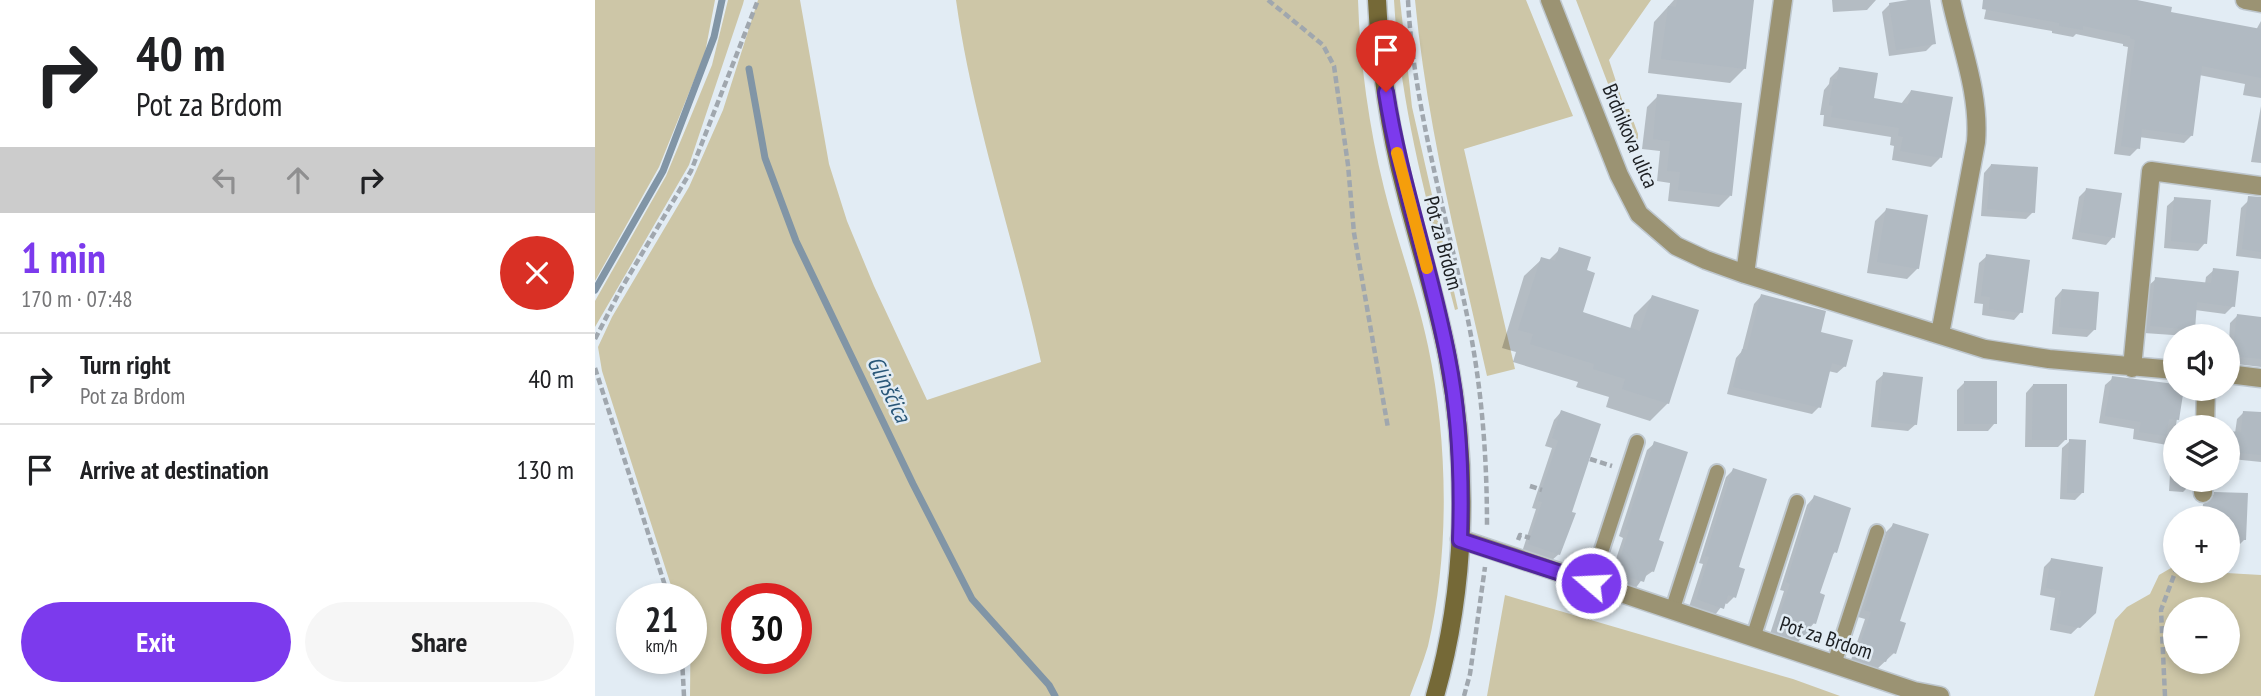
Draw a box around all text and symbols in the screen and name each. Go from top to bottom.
pin [1356,20,1416,92]
text: 40 m [136,21,225,85]
icon: right [21,28,112,119]
icon: arrive [1367,31,1405,69]
street label: Brdnikova ulica [1596,80,1665,192]
text: Pot za Brdom [136,83,282,125]
icon: left [206,161,244,199]
icon: ahead [279,161,317,199]
icon: right [352,161,390,199]
street label: Pot za Brdom [1418,193,1469,293]
text: 1 min [21,230,106,285]
button: close [500,236,574,310]
text: 170 m · 07:48 [21,284,133,313]
map controls [2163,324,2240,674]
button: sound [2163,324,2240,401]
text: Turn right [80,348,171,381]
water label: Glinščica [861,351,919,428]
icon: right [21,360,59,398]
text: 40 m [528,362,574,395]
text: Pot za Brdom [80,381,185,410]
button: layers [2163,415,2240,492]
icon: arrive [21,451,59,489]
text: Arrive at destination [80,453,269,486]
text: 130 m [516,453,574,486]
button: + [2163,506,2240,583]
position arrow [1554,546,1628,620]
speed limit sign: 30 [721,583,812,674]
text: 21 [645,596,678,642]
button: − [2163,597,2240,674]
button: Exit [21,602,291,682]
button: Share [305,602,574,682]
street label: Pot za Brdom [1776,610,1876,665]
text: km/h [646,634,677,657]

